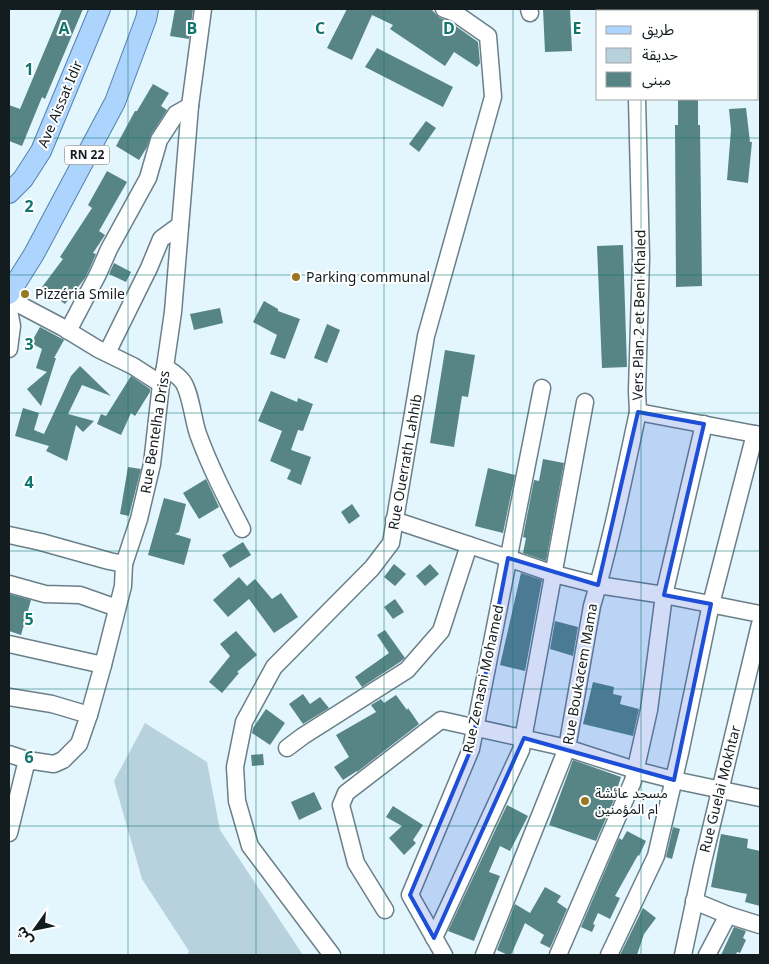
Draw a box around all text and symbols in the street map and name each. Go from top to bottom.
legend [596,10,759,100]
text: A [58,12,70,46]
text: B [187,12,197,46]
text: C [315,12,325,46]
text: D [443,12,455,46]
text: E [573,12,582,46]
text: طريق [642,14,674,46]
text: حديقة [642,39,678,71]
text: 1 [24,53,34,87]
street label: Ave Aissat Idir [29,56,92,153]
text: مبنى [642,64,671,96]
road number: RN 22 [64,146,110,164]
text: 2 [24,190,34,224]
street label: Vers Plan 2 et Beni Khaled [624,229,655,401]
place label: Parking communal [306,263,430,292]
marker: Parking communal [290,271,302,283]
place label: Pizzéria Smile [35,280,125,309]
marker: Pizzéria Smile [19,288,31,300]
text: 3 [24,328,34,362]
street label: Rue Bentelha Driss [131,368,180,496]
street label: Rue Ouerrath Lahhib [379,392,432,532]
text: 4 [24,466,34,500]
street label: Rue Boukacem Mama [554,601,607,747]
street label: Rue Zenasni Mohamed [454,602,513,756]
text: 5 [24,603,34,637]
street label: Rue Guelai Mokhtar [691,722,750,856]
text: 6 [24,741,34,775]
place label: مسجد عائشة ام المؤمنين [595,779,668,824]
marker: مسجد عائشة ام المؤمنين [579,795,591,807]
north arrow [10,904,60,954]
text: ش [7,920,42,952]

